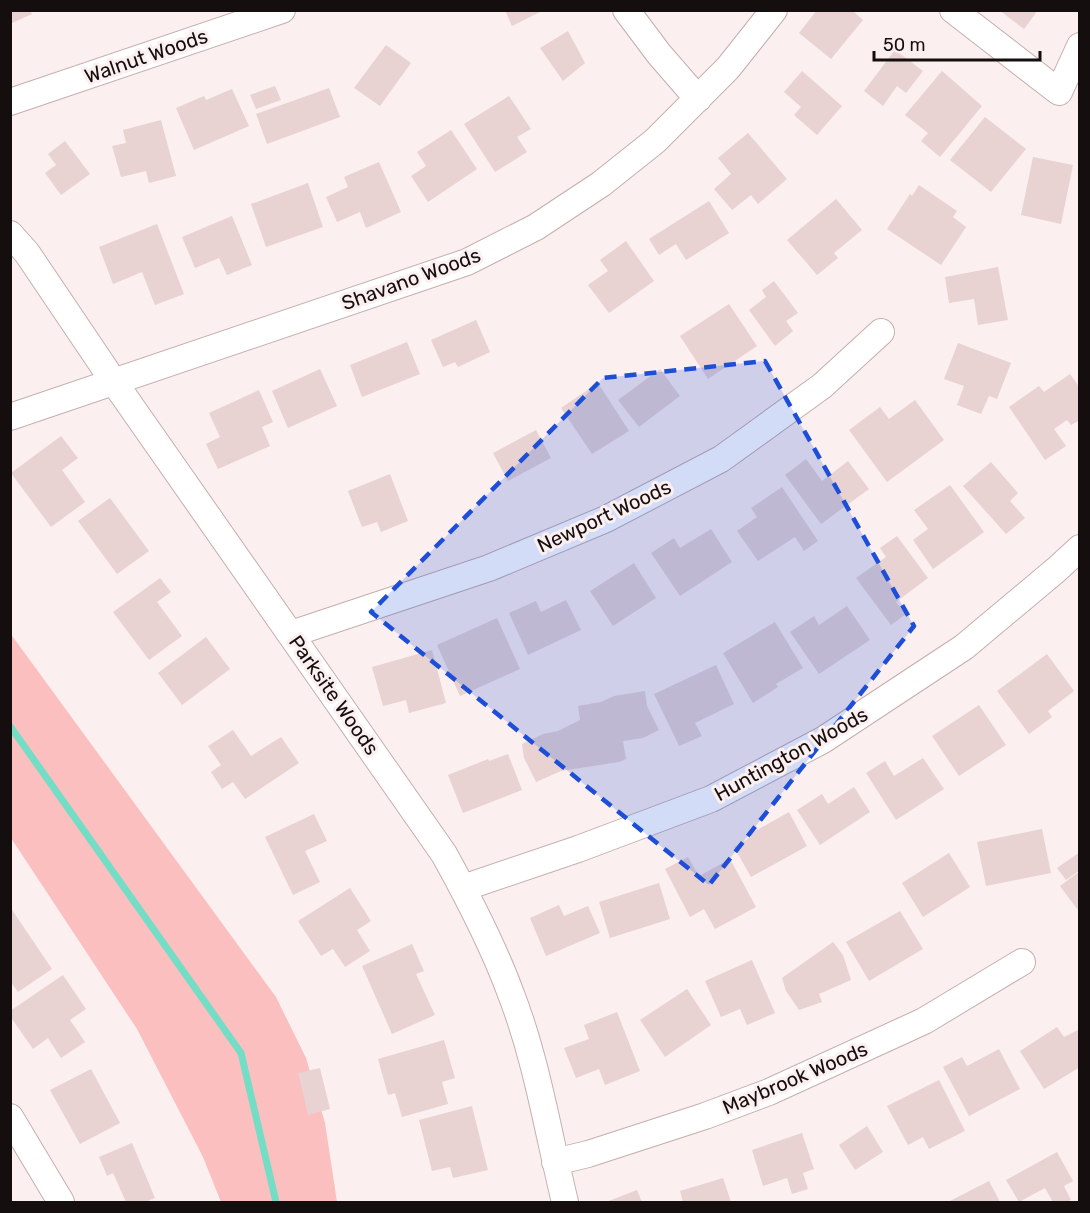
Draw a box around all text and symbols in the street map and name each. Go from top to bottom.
street label: Walnut Woods [81,24,211,88]
scale bar [874,24,1040,62]
text: 50 m [883,34,926,56]
street label: Shavano Woods [338,243,484,315]
street label: Newport Woods [533,475,675,557]
street label: Parksite Woods [284,630,384,760]
street label: Huntington Woods [710,702,872,806]
street label: Maybrook Woods [719,1037,871,1119]

